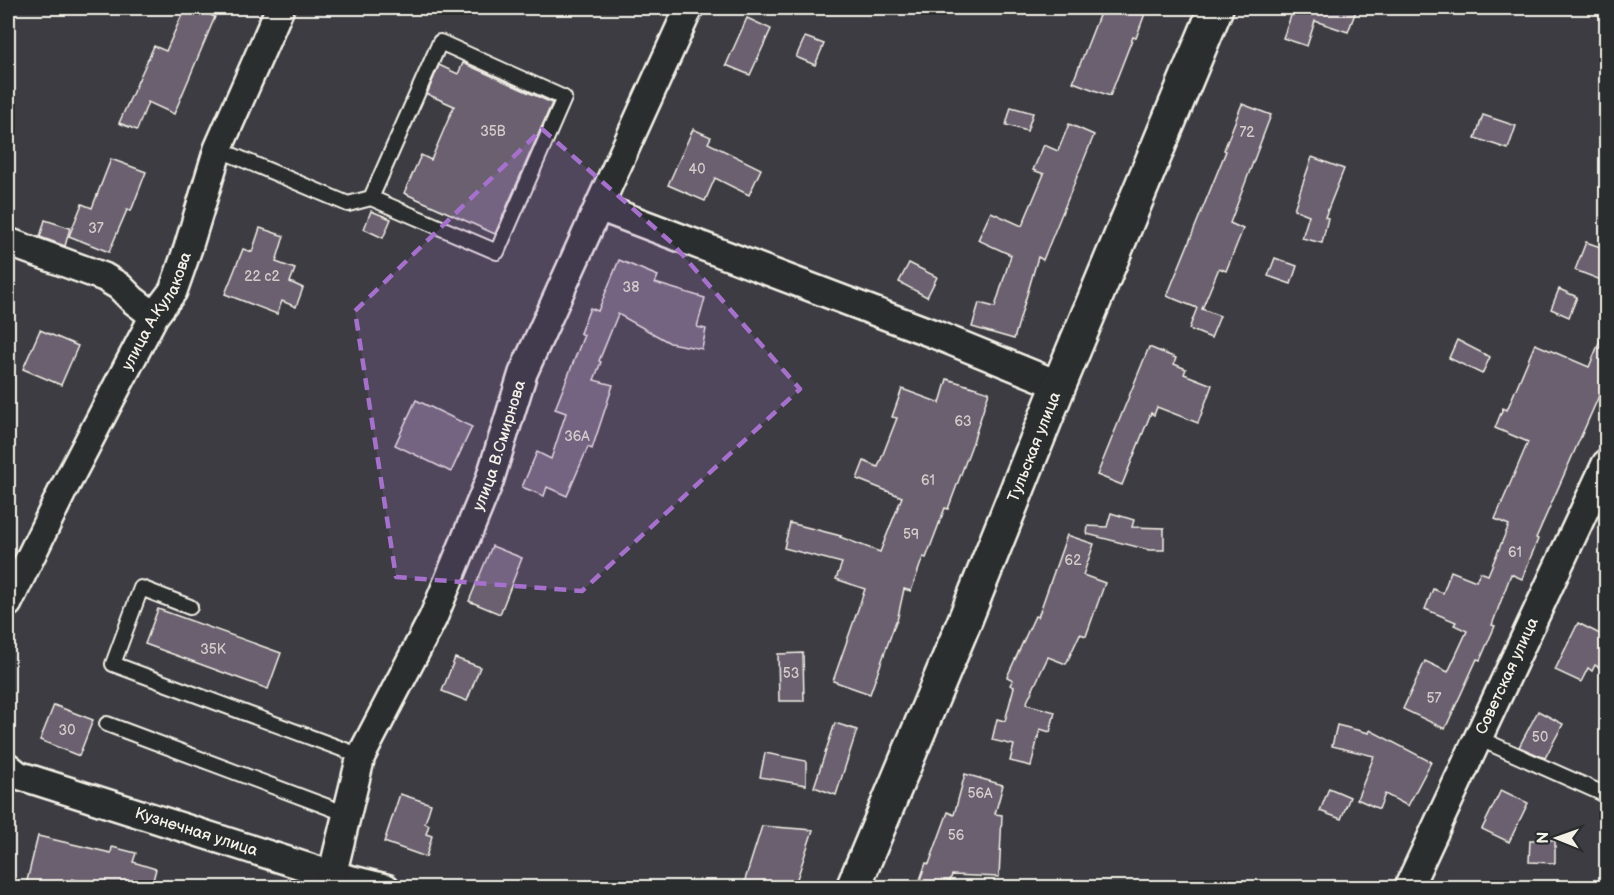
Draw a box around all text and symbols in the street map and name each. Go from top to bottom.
house number: 35В [480,123,506,140]
house number: 72 [1239,124,1255,141]
house number: 40 [689,161,705,178]
house number: 37 [88,220,104,237]
street label: улица А.Кулакова [118,249,196,374]
house number: 22 с2 [244,268,280,285]
house number: 38 [623,279,639,296]
street label: улица В.Смирнова [469,377,530,514]
street label: Тульская улица [1004,389,1065,505]
house number: 63 [954,413,972,430]
house number: 36А [564,428,590,445]
house number: 61 [921,472,935,489]
house number: 59 [903,526,919,543]
house number: 61 [1508,544,1522,561]
house number: 62 [1065,552,1082,569]
street label: Советская улица [1472,614,1543,737]
house number: 35К [200,641,227,658]
house number: 53 [783,665,799,682]
house number: 57 [1427,690,1442,707]
house number: 30 [59,722,75,739]
house number: 50 [1532,729,1548,746]
house number: 56А [967,785,993,802]
street label: Кузнечная улица [133,803,261,860]
north arrow [1527,808,1587,868]
house number: 56 [948,827,965,844]
text: N [1534,832,1553,844]

